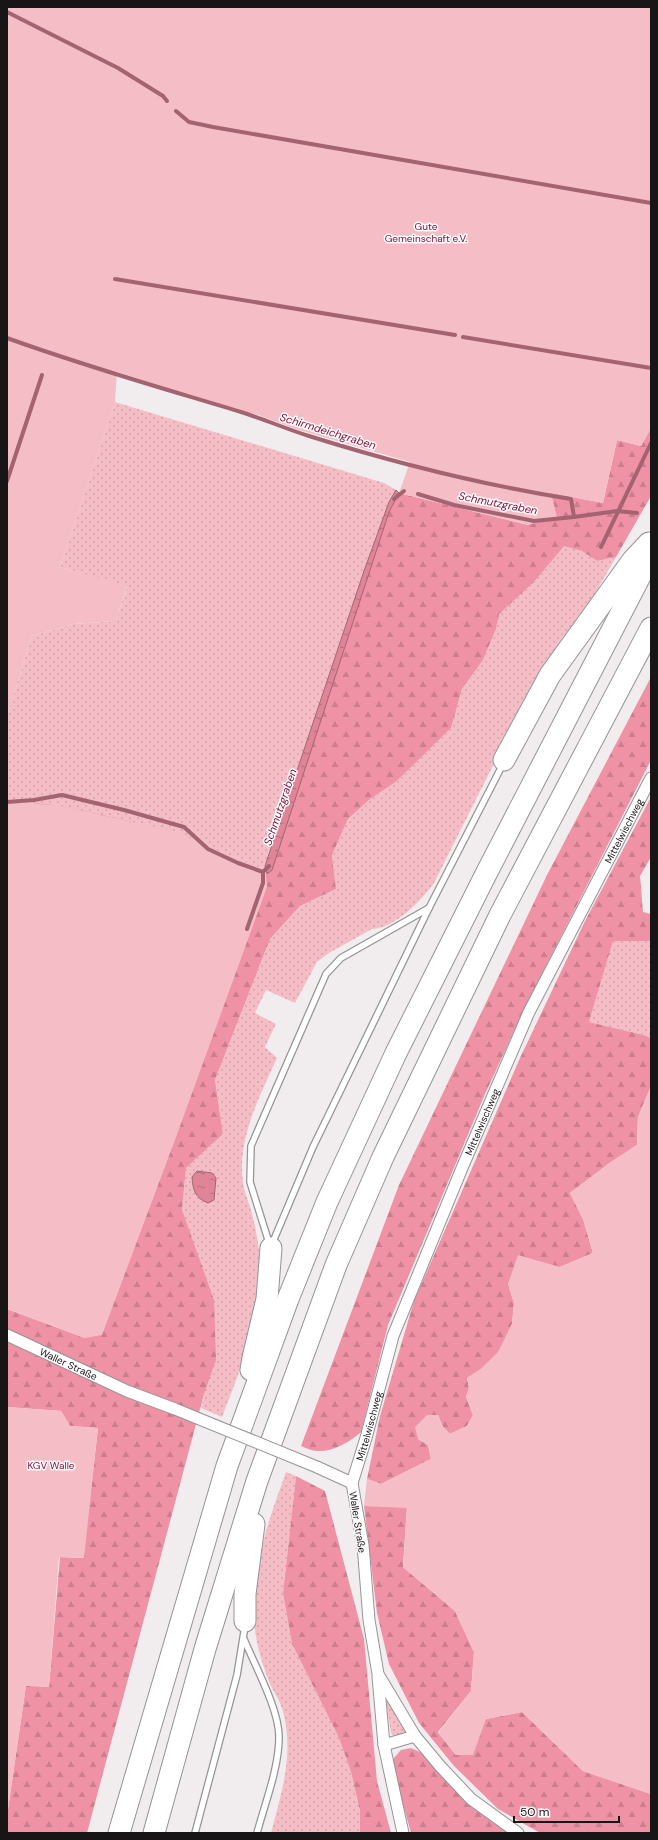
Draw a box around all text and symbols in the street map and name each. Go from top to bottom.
park label: Gute Gemeinschaft e.V. [385,220,467,245]
water label: Schirmdeichgraben [278,410,378,452]
water label: Schmutzgraben [457,488,539,518]
water label: Schmutzgraben [260,767,300,847]
street label: Mittelwischweg [602,796,647,866]
street label: Mittelwischweg [462,1086,503,1158]
street label: Waller Straße [37,1345,100,1383]
street label: Mittelwischweg [353,1389,385,1462]
park label: KGV Walle [27,1459,75,1472]
street label: Waller Straße [346,1490,369,1554]
scale bar [514,1798,619,1824]
text: 50 m [520,1804,549,1820]

